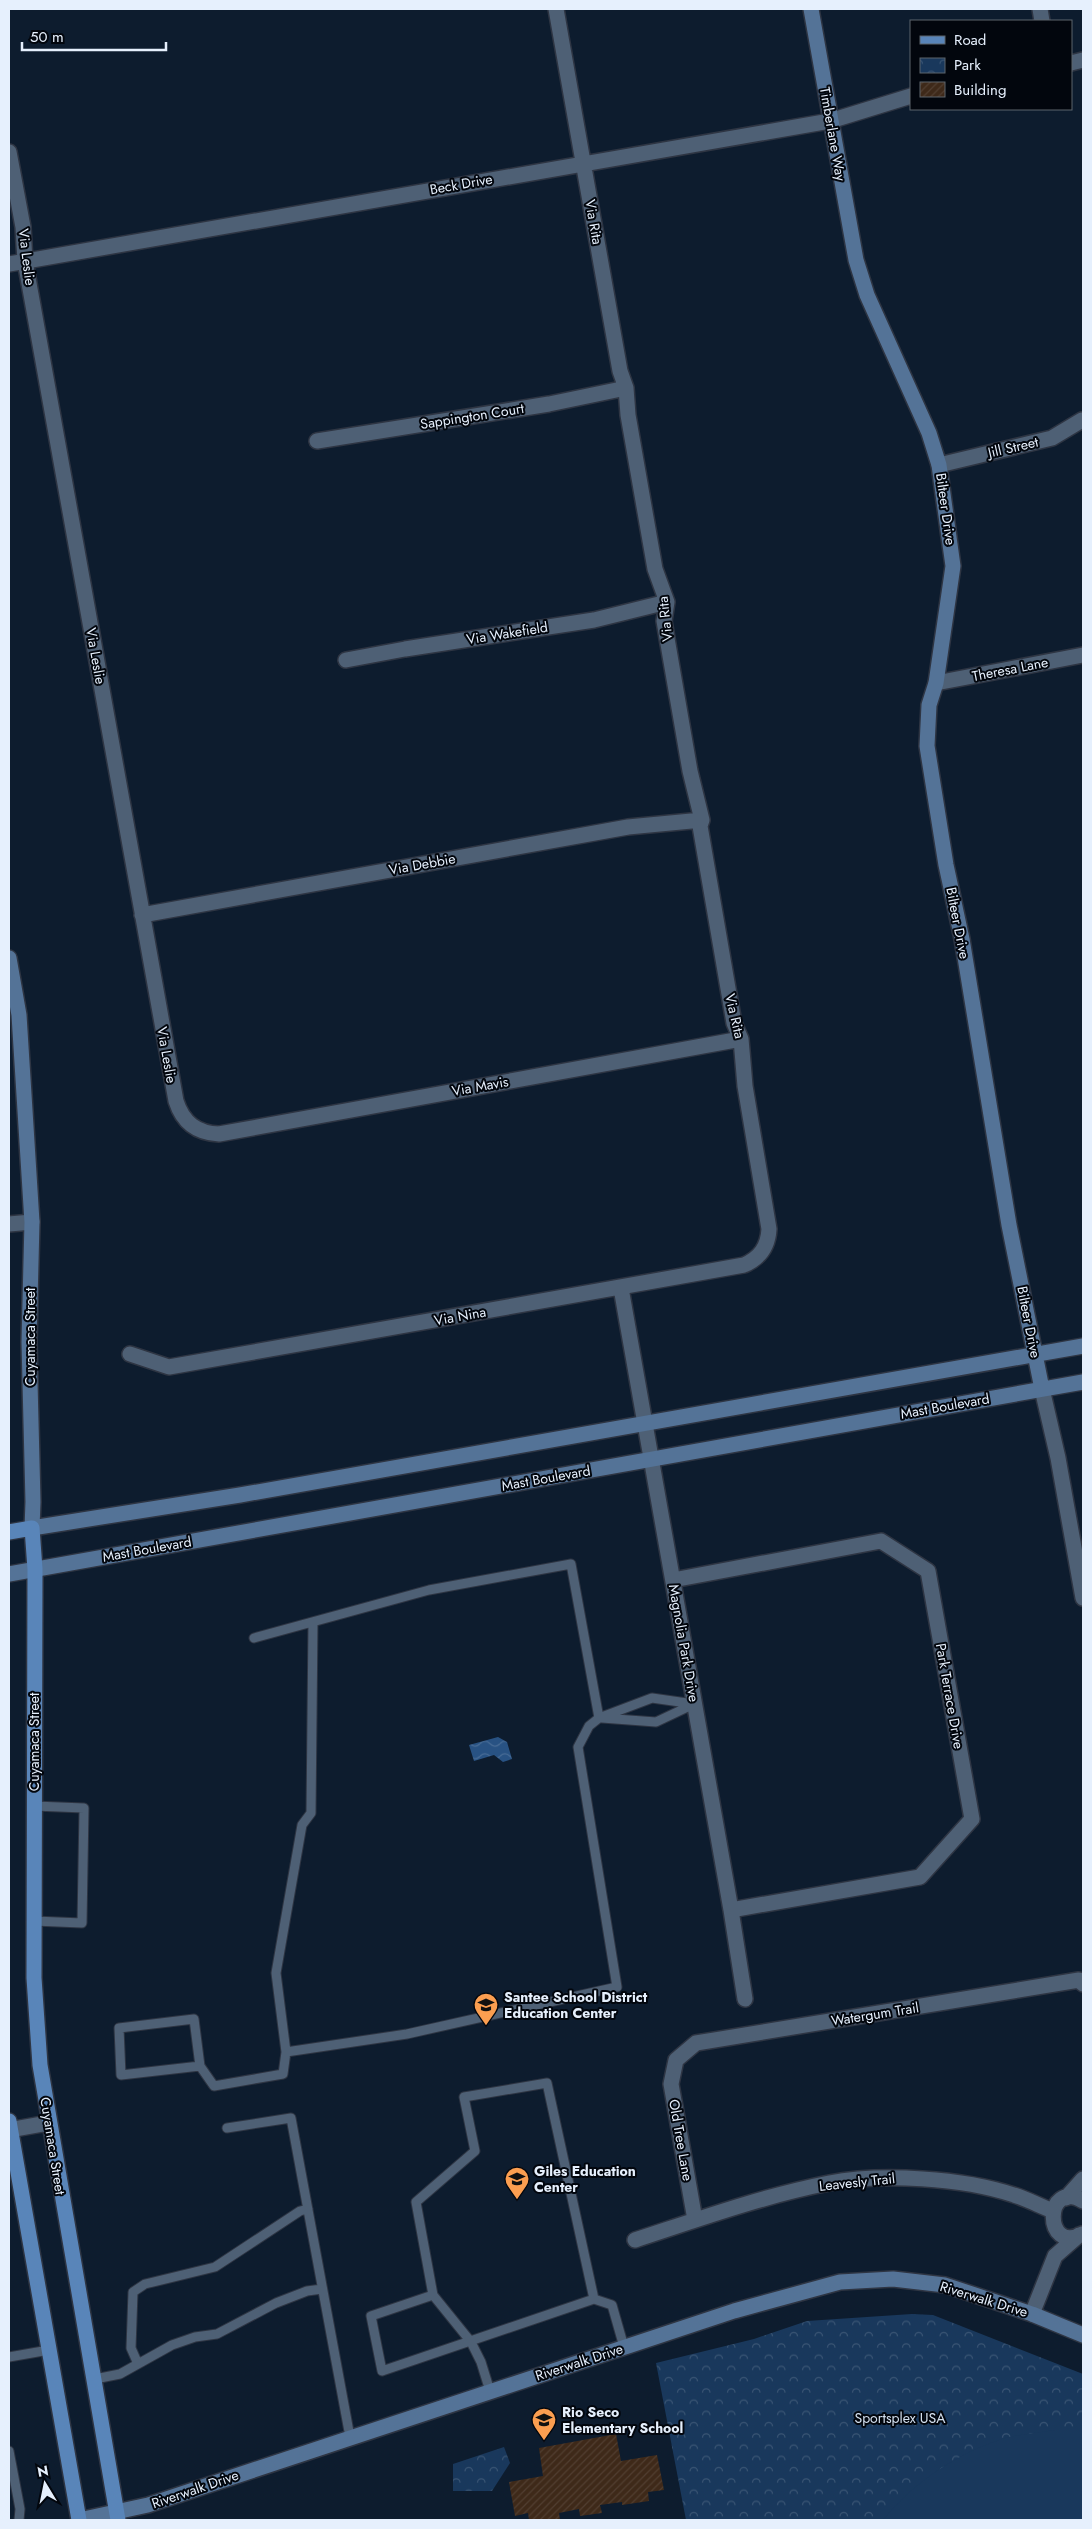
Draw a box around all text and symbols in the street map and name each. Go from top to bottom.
scale bar [22,20,166,52]
legend [910,20,1072,110]
text: 50 m [30,26,64,48]
text: Road [954,29,986,51]
text: Park [954,54,981,76]
text: Building [954,79,1006,101]
street label: Timberlane Way [815,85,851,183]
street label: Beck Drive [428,169,494,199]
street label: Via Rita [580,198,608,246]
street label: Via Leslie [14,227,40,287]
street label: Sappington Court [419,398,526,434]
street label: Jill Street [984,431,1041,463]
street label: Bilteer Drive [931,472,961,546]
street label: Via Rita [653,595,677,643]
street label: Via Wakefield [465,617,549,649]
street label: Via Leslie [81,626,111,686]
street label: Theresa Lane [970,652,1050,686]
street label: Via Debbie [387,848,457,880]
street label: Bilteer Drive [941,885,975,961]
street label: Via Rita [720,992,750,1040]
street label: Via Leslie [152,1025,182,1085]
street label: Via Mavis [450,1071,510,1101]
street label: Bilteer Drive [1012,1284,1046,1360]
street label: Cuyamaca Street [20,1287,40,1386]
street label: Via Nina [432,1302,488,1330]
street label: Mast Boulevard [899,1388,991,1424]
street label: Mast Boulevard [500,1460,592,1496]
street label: Mast Boulevard [101,1531,193,1567]
street label: Magnolia Park Drive [664,1583,704,1703]
street label: Park Terrace Drive [931,1642,969,1750]
street label: Cuyamaca Street [24,1692,44,1791]
place label: Santee School District Education Center [504,1987,648,2023]
school or university icon: Santee School District Education Center [473,1992,499,2026]
street label: Watergum Trail [830,1997,920,2031]
street label: Cuyamaca Street [35,2096,71,2197]
street label: Old Tree Lane [664,2098,698,2182]
place label: Giles Education Center [534,2161,636,2197]
school or university icon: Giles Education Center [504,2166,530,2200]
street label: Leavesly Trail [818,2168,896,2196]
street label: Riverwalk Drive [938,2276,1030,2322]
street label: Riverwalk Drive [533,2338,625,2386]
place label: Rio Seco Elementary School [562,2402,683,2438]
school or university icon: Rio Seco Elementary School [531,2407,557,2441]
park label: Sportsplex USA [854,2408,946,2428]
north arrow [20,2459,70,2509]
text: N [36,2460,50,2482]
street label: Riverwalk Drive [149,2465,241,2513]

